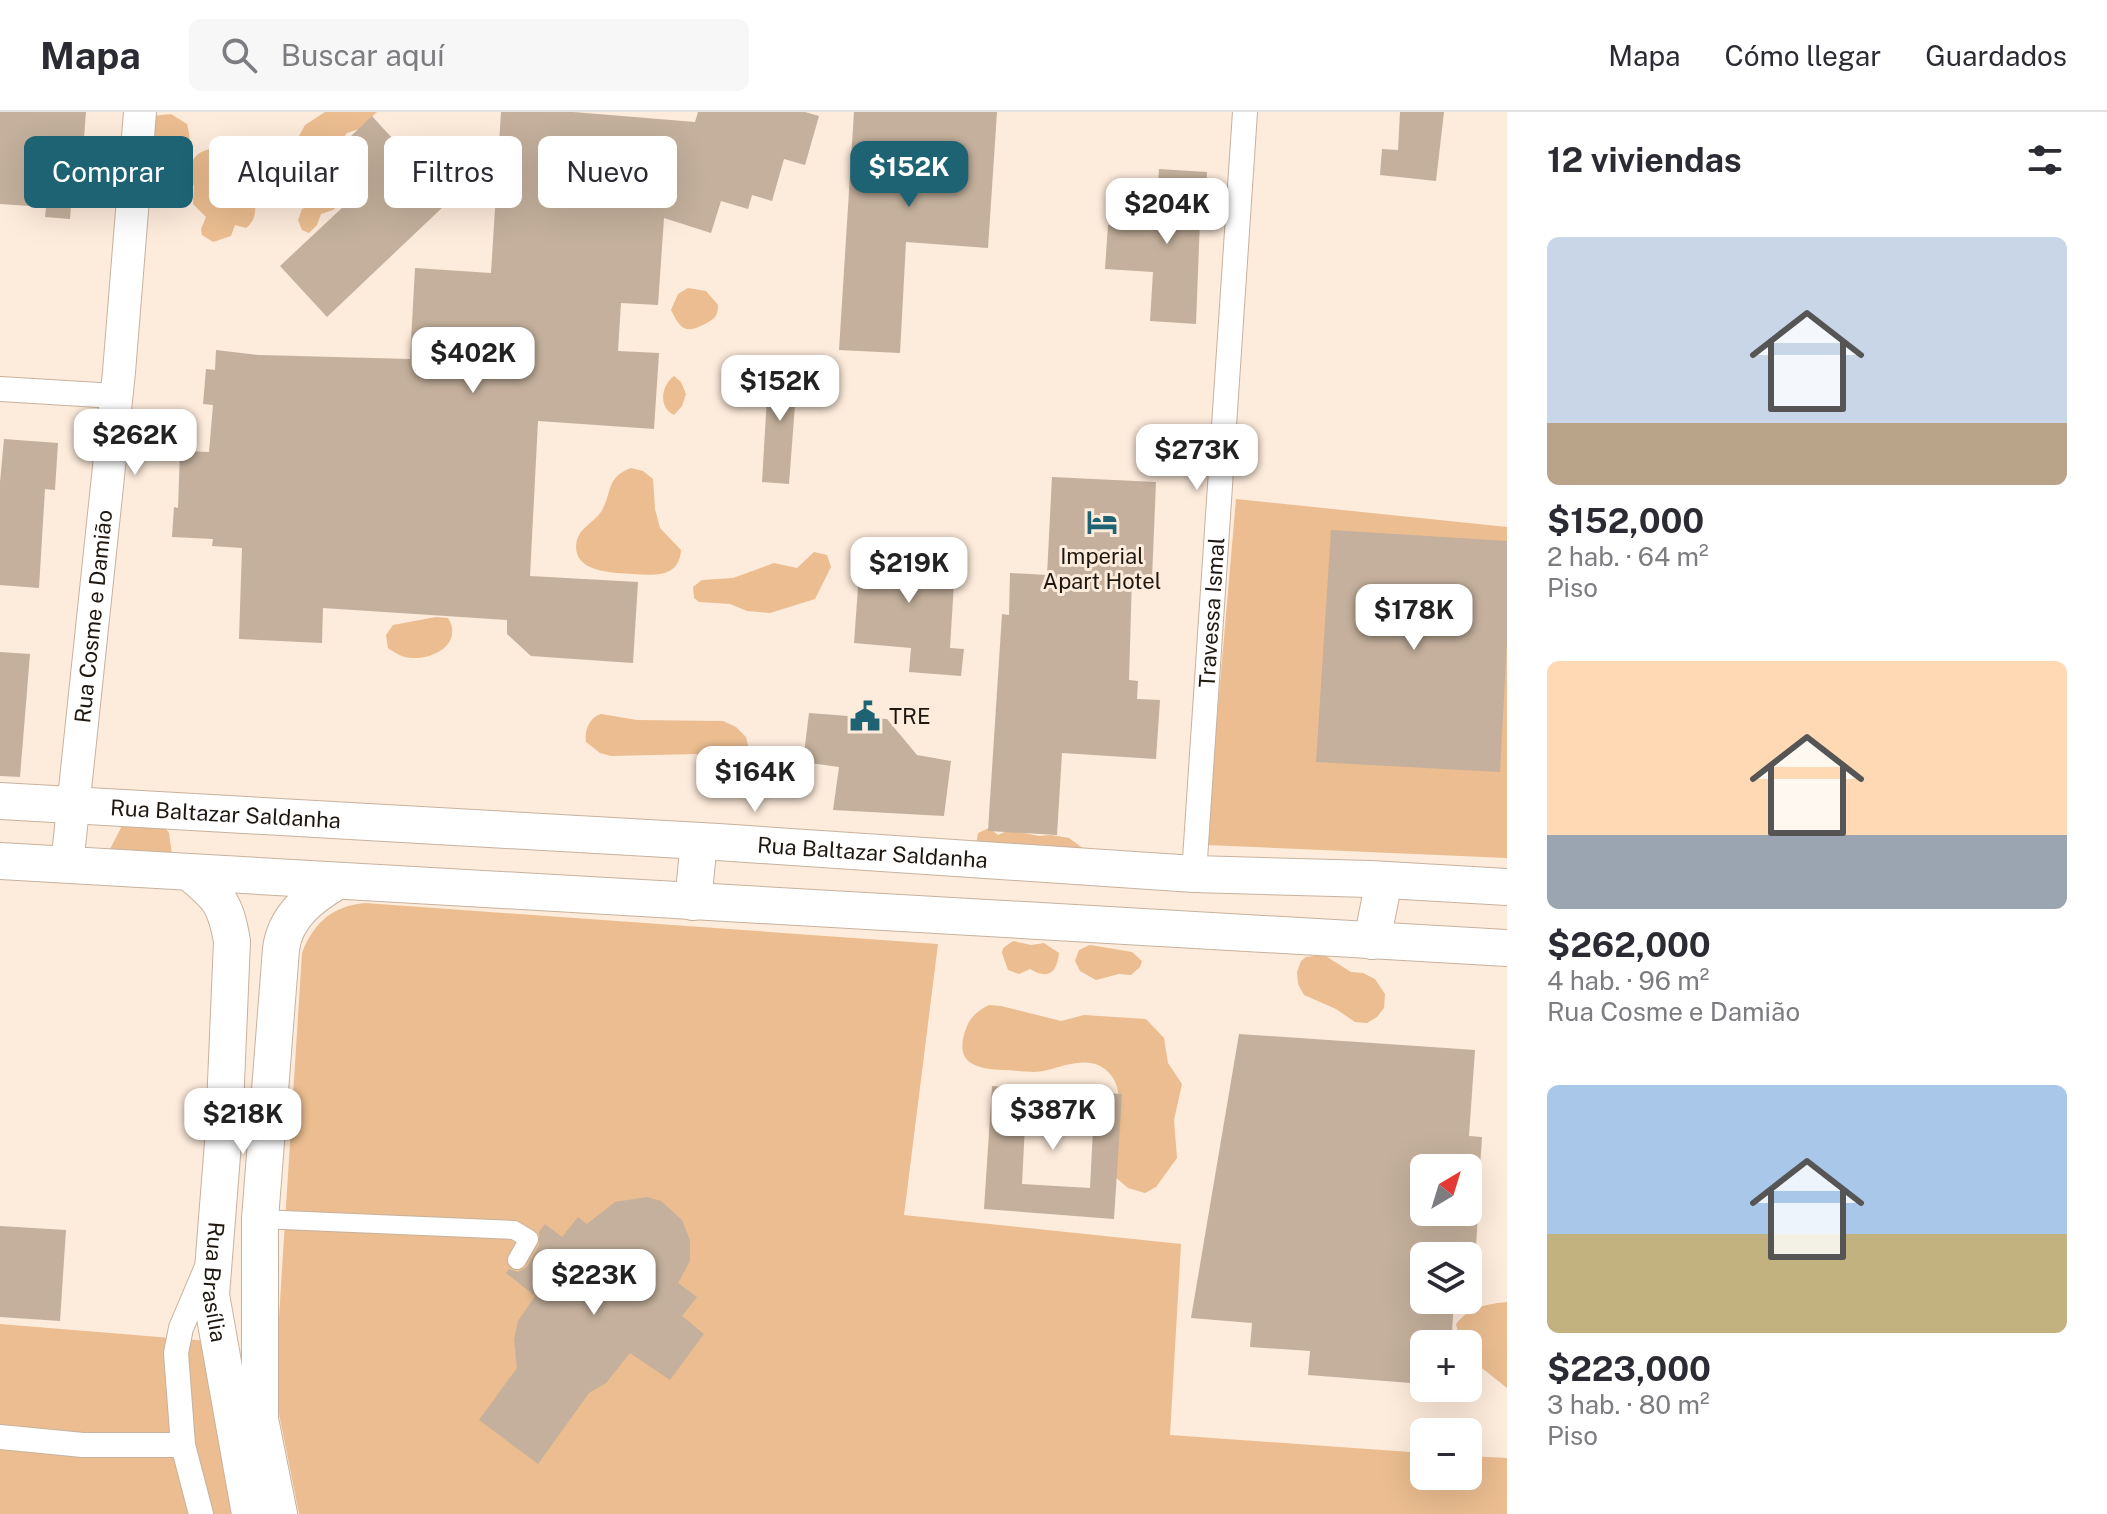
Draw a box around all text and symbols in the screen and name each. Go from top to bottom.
search box [189,19,749,91]
text: Mapa [40,33,141,78]
icon: search [217,33,261,77]
text: Buscar aquí [281,37,445,73]
text: Mapa [1608,39,1680,72]
text: Cómo llegar [1724,39,1881,72]
text: Guardados [1925,39,2067,72]
chip: Comprar [24,136,193,208]
chip: Alquilar [209,136,368,208]
chip: Filtros [384,136,522,208]
chip: Nuevo [538,136,677,208]
icon: filters [2023,138,2067,182]
text: 12 viviendas [1547,140,1742,180]
pin: $152K [853,141,965,209]
text: $152K [868,151,950,182]
pin: $204K [1111,178,1223,246]
text: $204K [1124,188,1210,219]
icon: home [1735,289,1879,433]
pin: $402K [417,327,529,395]
text: $402K [430,337,516,368]
pin: $152K [724,355,836,423]
text: $152K [739,365,821,396]
pin: $262K [79,409,191,477]
text: $262K [92,419,178,450]
pin: $273K [1141,424,1253,492]
text: $273K [1154,434,1240,465]
text: $152,000 [1547,501,1704,541]
hotel icon: Imperial Apart Hotel [1085,505,1119,539]
street label: Rua Cosme e Damião [69,508,117,724]
pin: $219K [853,537,965,605]
street label: Travessa Ismal [1193,537,1229,689]
text: 2 hab. · 64 m² [1547,541,1709,572]
place label: Imperial Apart Hotel [1043,543,1161,594]
text: $219K [868,547,950,578]
text: Piso [1547,572,1598,603]
pin: $178K [1358,584,1470,652]
text: $178K [1374,594,1454,625]
public building icon: TRE [848,699,882,733]
place label: TRE [889,703,931,729]
icon: home [1735,713,1879,857]
pin: $164K [699,746,811,814]
text: $164K [714,756,796,787]
street label: Rua Baltazar Saldanha [110,794,342,833]
street label: Rua Baltazar Saldanha [756,832,989,873]
text: $262,000 [1547,925,1711,965]
text: 4 hab. · 96 m² [1547,965,1709,996]
text: Rua Cosme e Damião [1547,996,1800,1027]
pin: $387K [997,1084,1109,1152]
pin: $218K [187,1088,299,1156]
text: $387K [1010,1094,1096,1125]
text: $218K [202,1098,284,1129]
icon: home [1735,1137,1879,1281]
north arrow [1410,1154,1482,1226]
map controls [1410,1154,1482,1490]
street label: Rua Brasília [197,1221,232,1344]
button: layers [1410,1242,1482,1314]
pin: $223K [538,1249,650,1317]
text: $223K [551,1259,637,1290]
button: + [1410,1330,1482,1402]
text: $223,000 [1547,1349,1711,1389]
text: 3 hab. · 80 m² [1547,1389,1710,1420]
button: − [1410,1418,1482,1490]
text: Piso [1547,1420,1598,1451]

